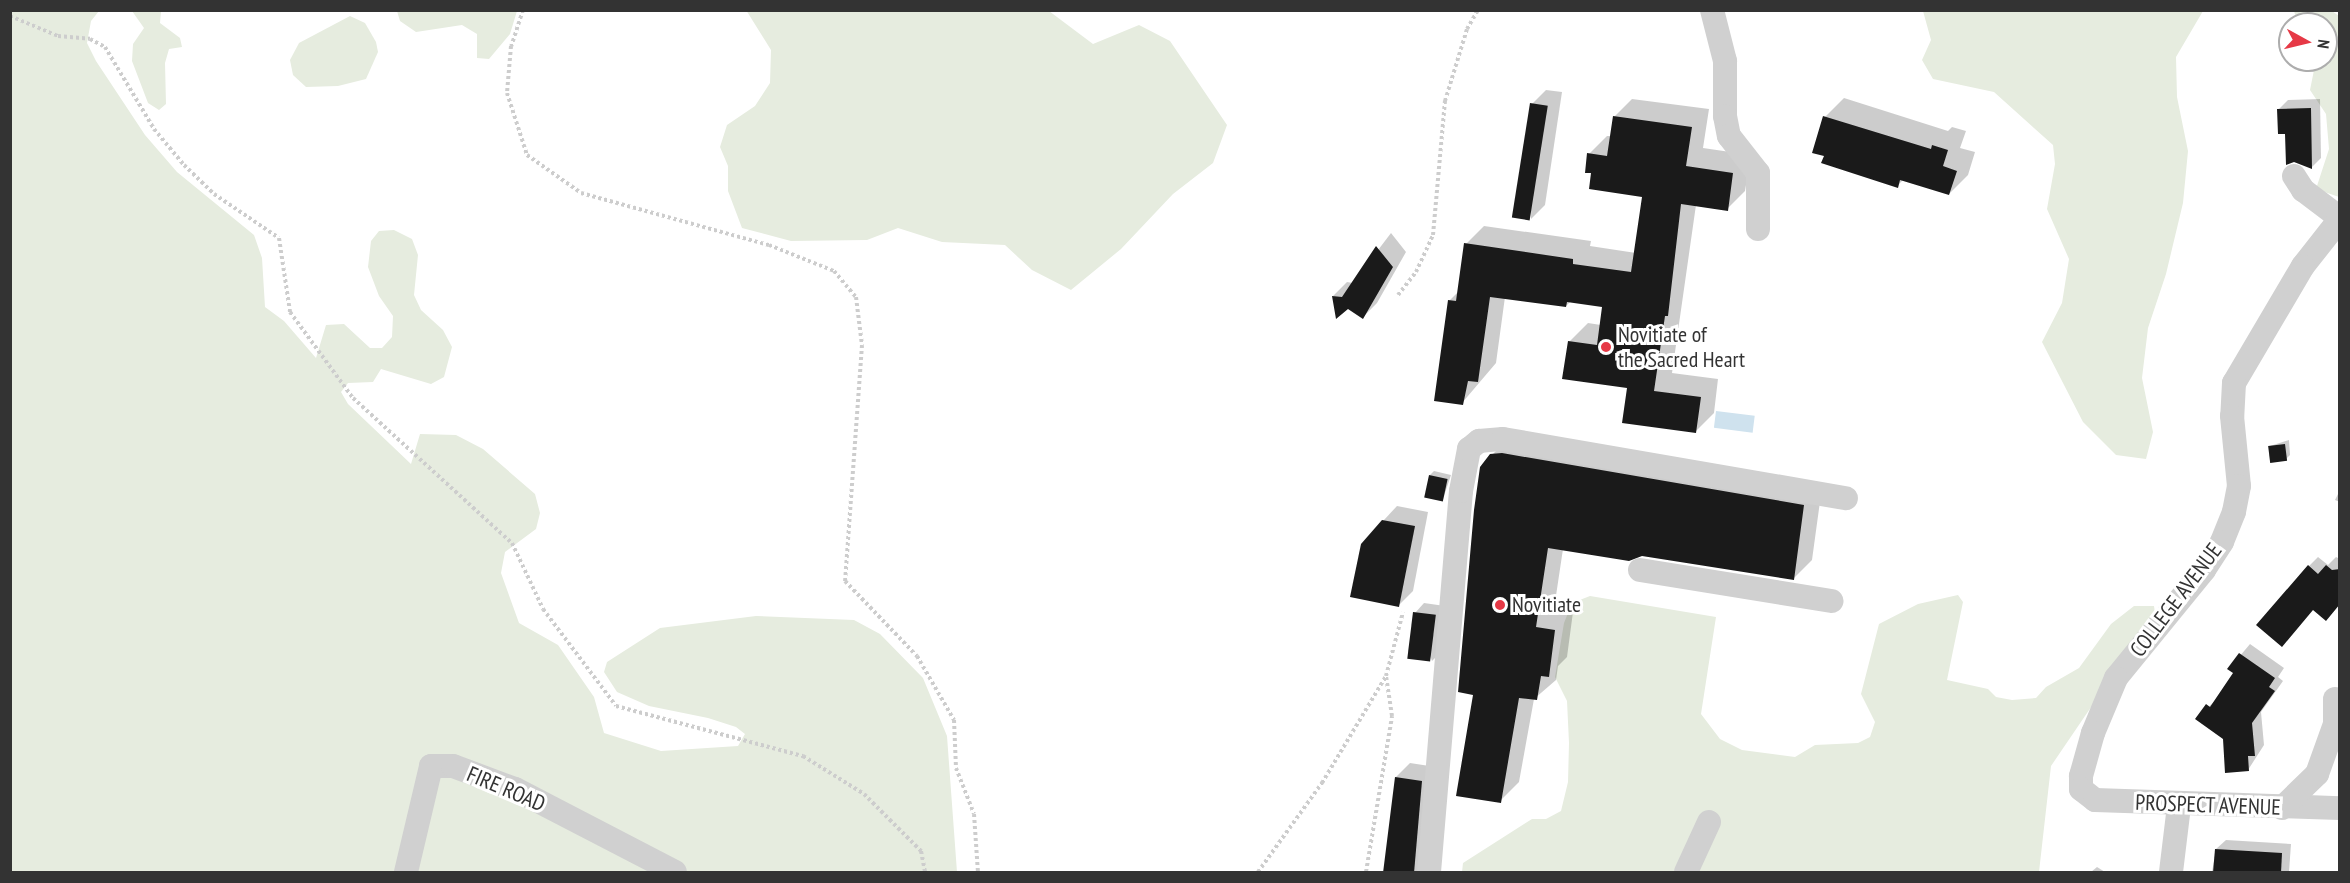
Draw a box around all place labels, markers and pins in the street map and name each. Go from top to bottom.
place label: Novitiate of the Sacred Heart [1618,321,1745,372]
marker: Novitiate of the Sacred Heart [1599,340,1613,354]
place label: Novitiate [1512,592,1581,618]
marker: Novitiate [1493,598,1507,612]

